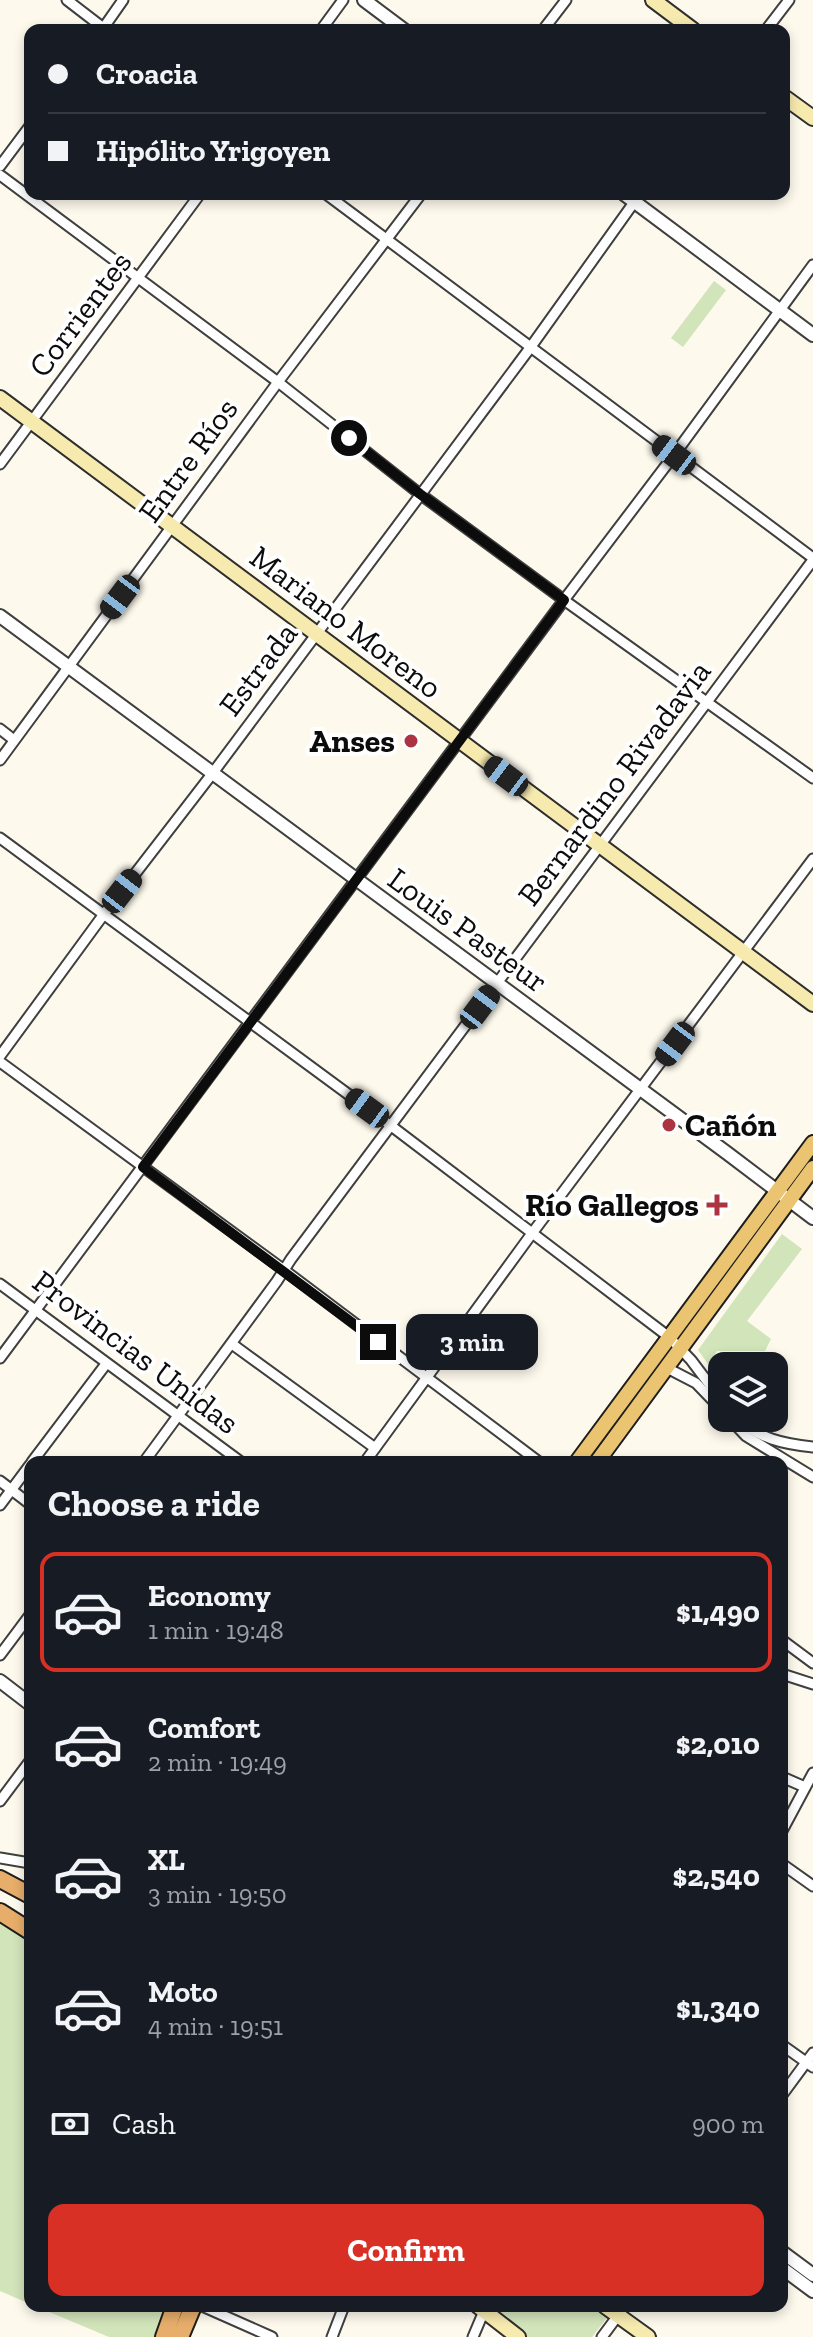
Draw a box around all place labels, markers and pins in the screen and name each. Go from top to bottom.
place label: Anses [309,722,395,760]
marker: Anses [402,732,420,750]
place label: Cañón [685,1106,776,1144]
marker: Cañón [660,1116,678,1134]
place label: Río Gallegos [525,1186,699,1224]
marker: Río Gallegos [706,1194,728,1216]

